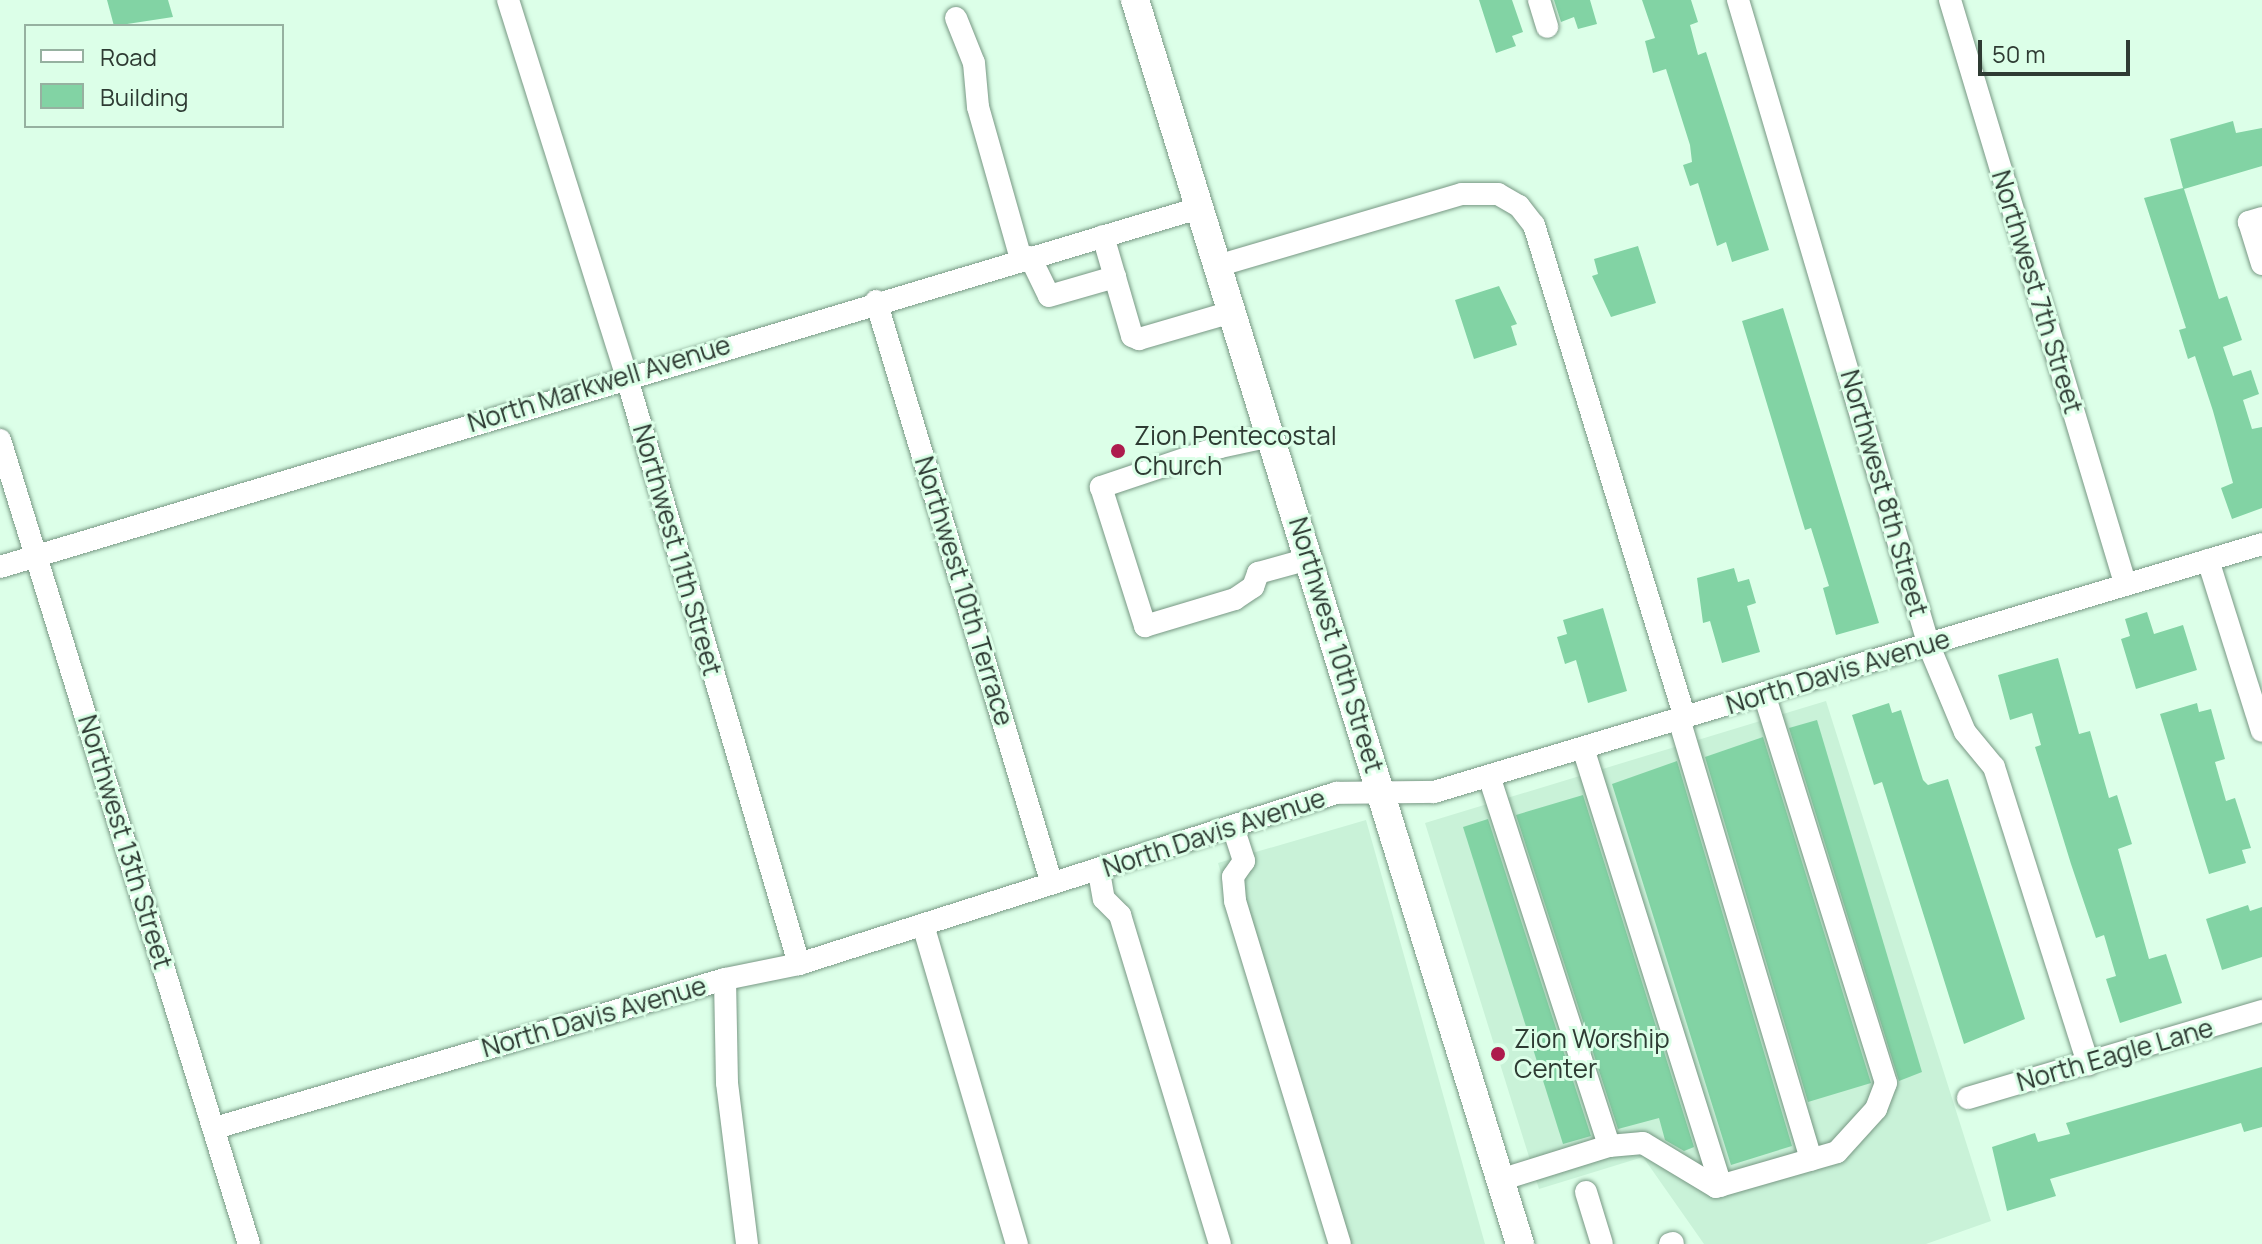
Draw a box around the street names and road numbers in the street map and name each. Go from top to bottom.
street label: Northwest 7th Street [1985,167,2089,417]
street label: North Markwell Avenue [464,329,734,439]
street label: Northwest 8th Street [1834,366,1934,620]
street label: Northwest 11th Street [626,421,728,679]
street label: Northwest 10th Terrace [908,453,1020,729]
street label: Northwest 10th Street [1282,513,1390,777]
street label: North Davis Avenue [1722,623,1954,721]
street label: Northwest 13th Street [71,711,179,973]
street label: North Davis Avenue [1099,782,1329,884]
street label: North Davis Avenue [478,970,710,1064]
street label: North Eagle Lane [2013,1012,2217,1098]

